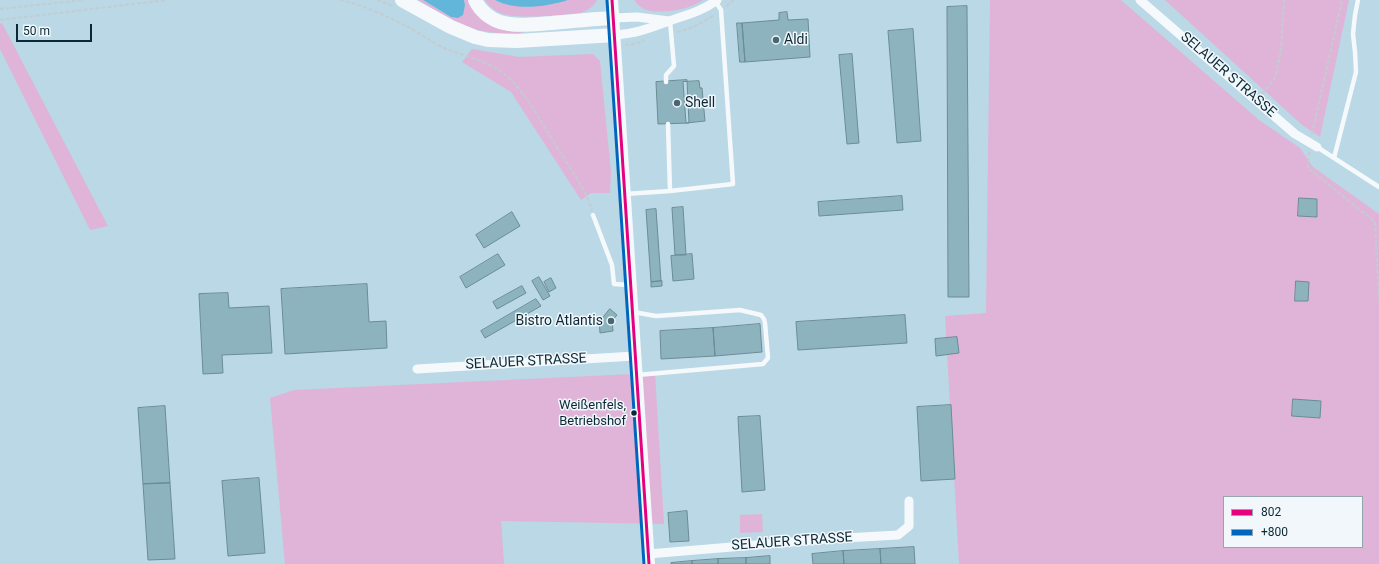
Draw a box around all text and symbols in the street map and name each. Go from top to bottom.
scale bar [18,16,94,42]
text: 50 m [23,24,50,38]
street label: SELAUER STRASSE [1177,29,1279,121]
place label: Aldi [784,32,808,48]
marker: Aldi [771,35,781,45]
place label: Shell [685,95,715,111]
marker: Shell [672,98,682,108]
place label: Bistro Atlantis [515,313,603,329]
marker: Bistro Atlantis [606,316,616,326]
street label: SELAUER STRASSE [465,350,587,374]
place label: Weißenfels, Betriebshof [559,398,626,429]
marker: Weißenfels, Betriebshof [629,408,639,418]
legend [1223,496,1363,548]
text: 802 [1261,505,1281,519]
text: +800 [1261,525,1288,539]
street label: SELAUER STRASSE [731,529,853,555]

